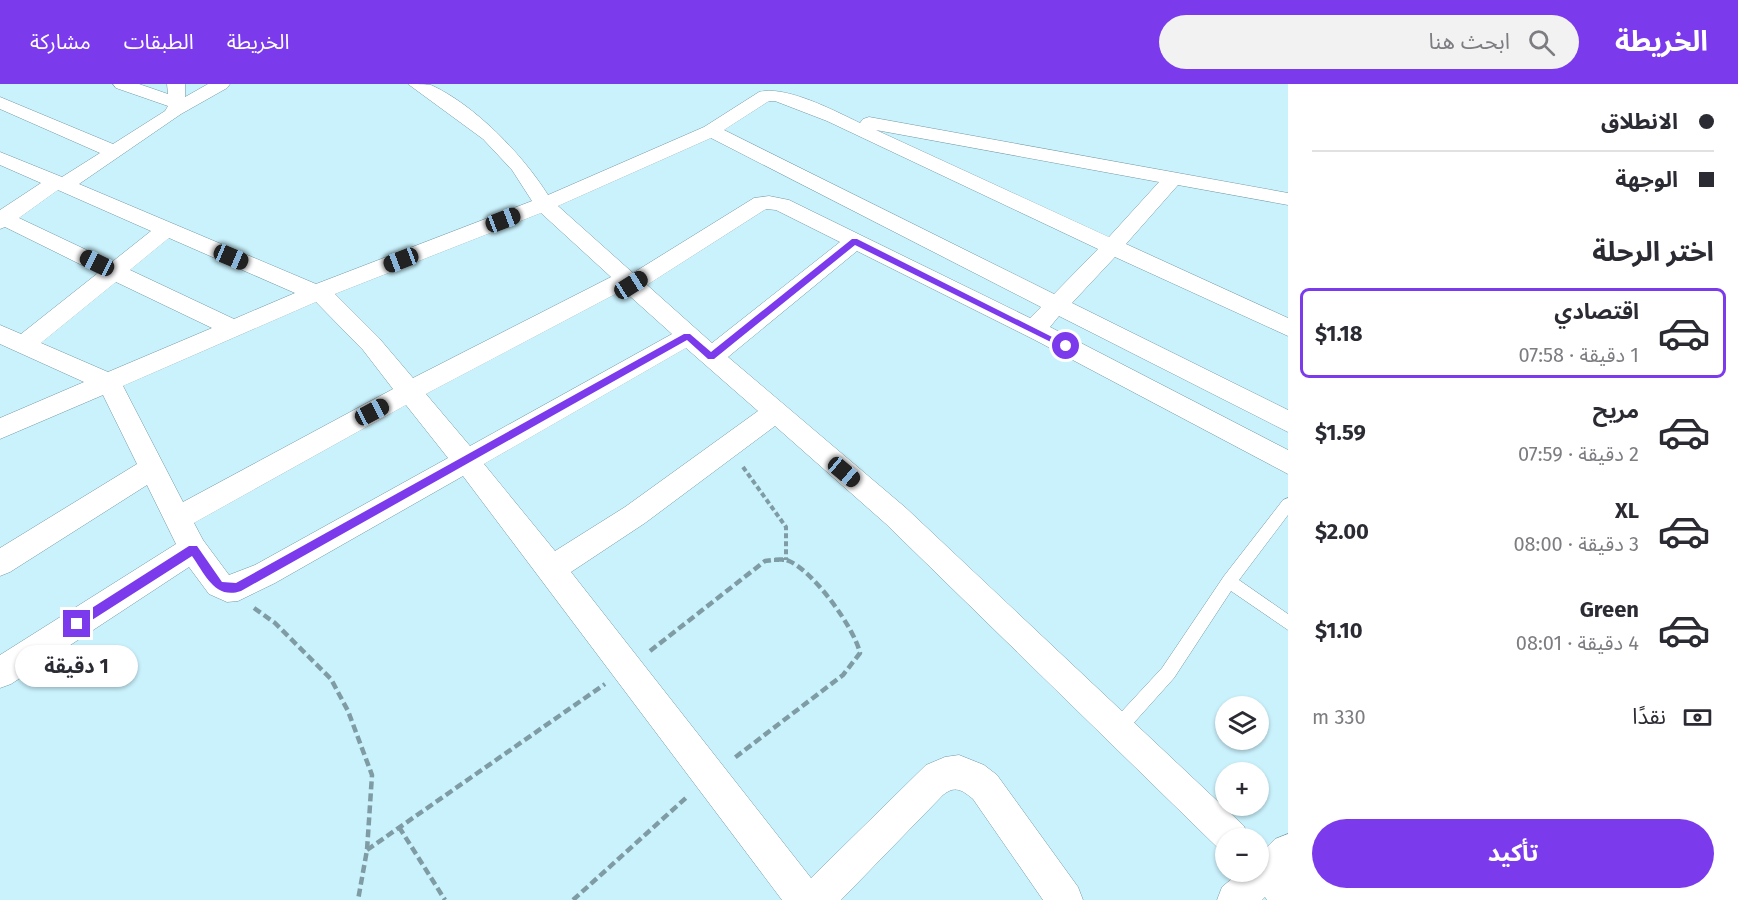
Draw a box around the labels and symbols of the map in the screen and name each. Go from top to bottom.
car [483,205,523,235]
car [211,242,251,272]
car [381,245,421,275]
car [77,247,117,279]
car [611,268,651,302]
route start [1052,332,1079,359]
car [352,396,392,428]
car [824,454,864,490]
route end [63,610,90,637]
callout: 1 دقيقة [16,645,138,687]

